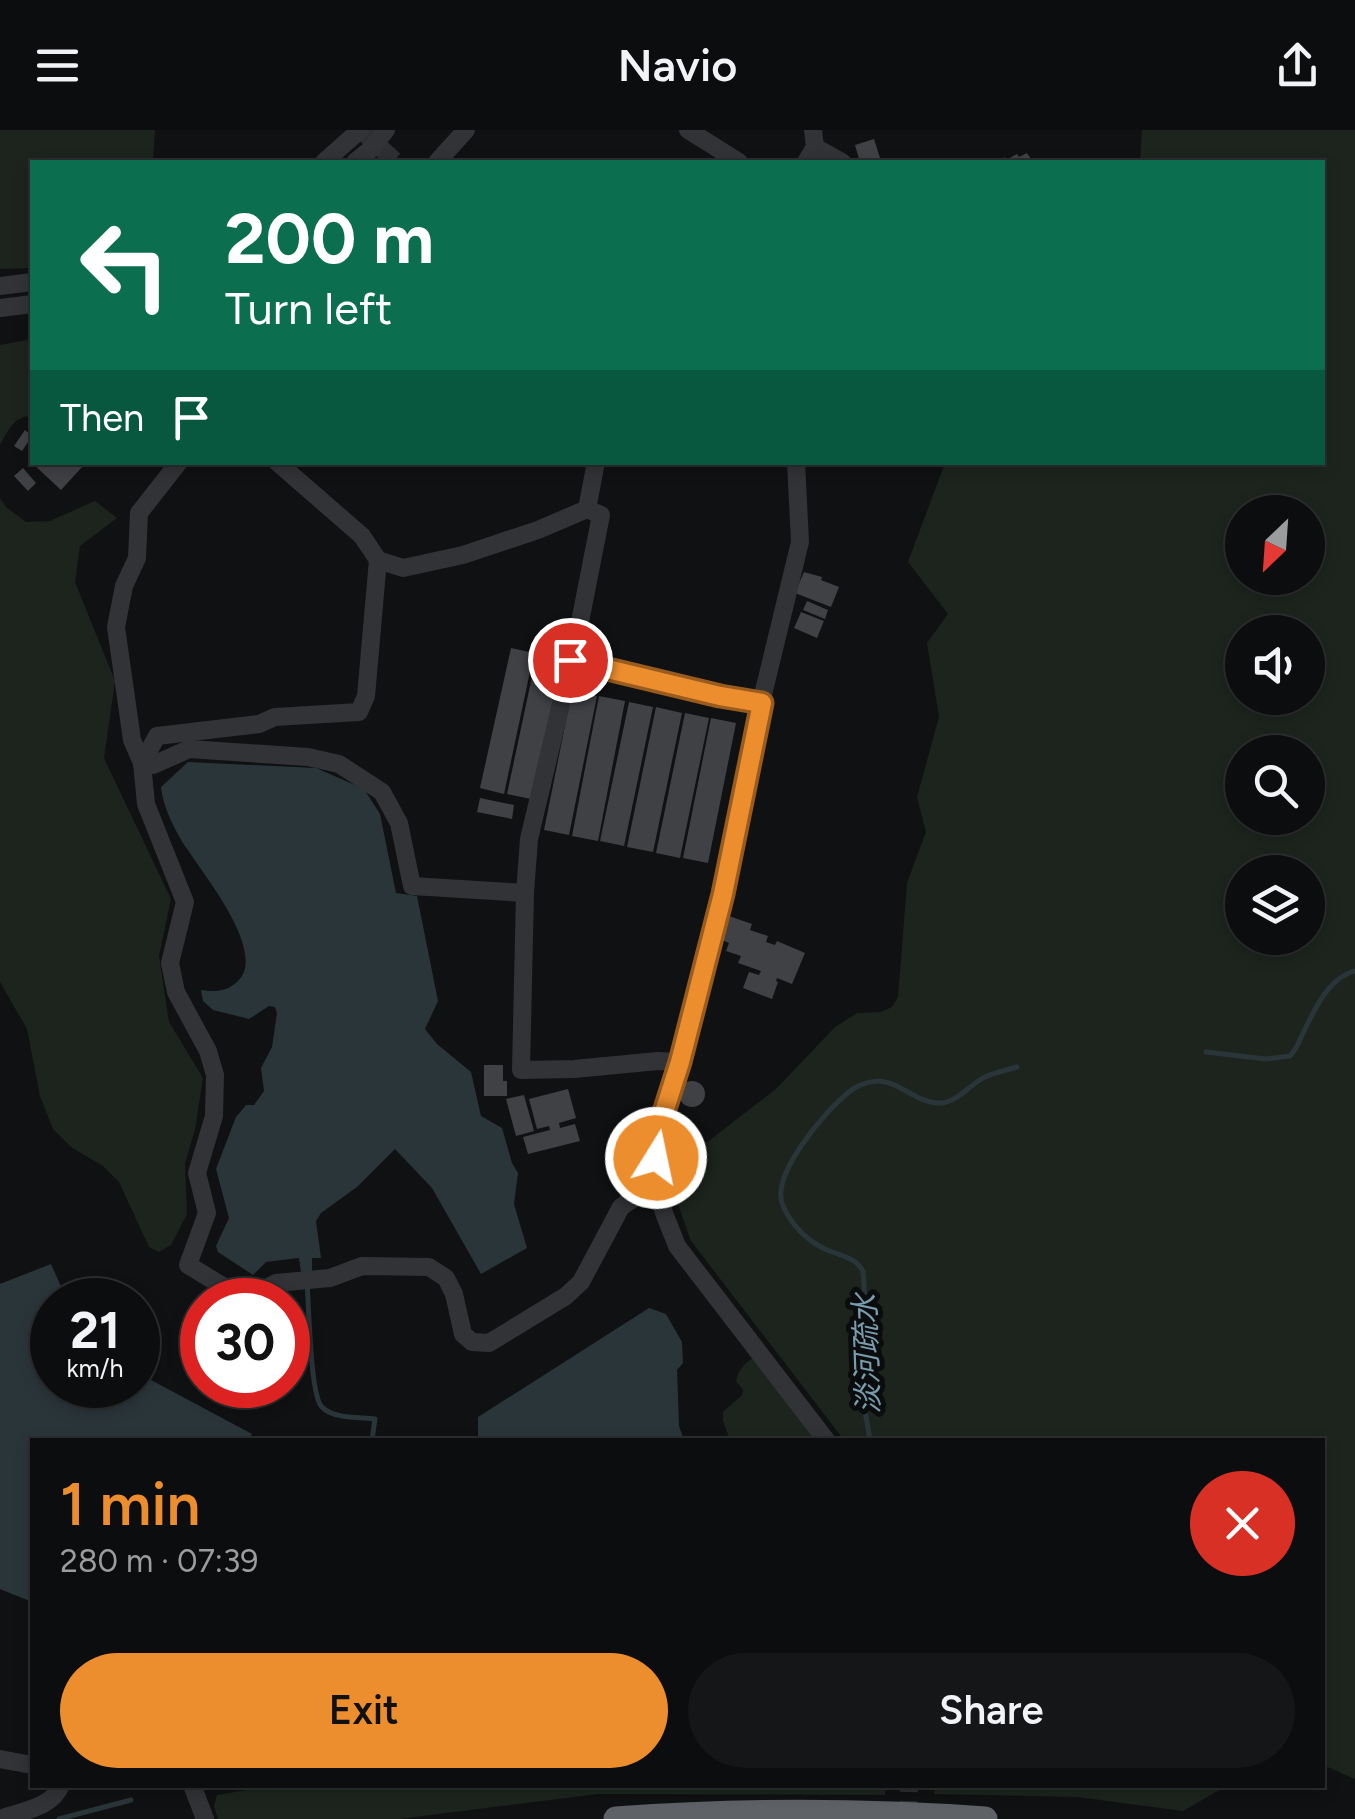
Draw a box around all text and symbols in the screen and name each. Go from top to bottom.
icon: menu [30,38,85,93]
text: Navio [618,38,737,92]
icon: share [1270,38,1325,93]
text: 200 m [225,196,434,281]
icon: left [60,200,190,330]
text: Turn left [225,281,392,335]
icon: arrive [164,390,219,445]
text: Then [60,395,144,441]
north arrow [1225,495,1325,595]
map controls [1225,495,1325,955]
button: sound [1225,615,1325,715]
pin [528,618,613,703]
icon: arrive [543,633,598,688]
button: search [1225,735,1325,835]
button: layers [1225,855,1325,955]
position arrow [604,1106,708,1210]
speed limit sign: 30 [180,1278,310,1408]
water label: 淡河疏水 [846,1290,887,1415]
text: 21 [70,1300,120,1361]
text: km/h [66,1353,124,1383]
text: 1 min [60,1468,200,1540]
button: close [1190,1471,1295,1576]
text: 280 m · 07:39 [60,1542,258,1580]
button: Exit [60,1653,668,1768]
button: Share [688,1653,1295,1768]

